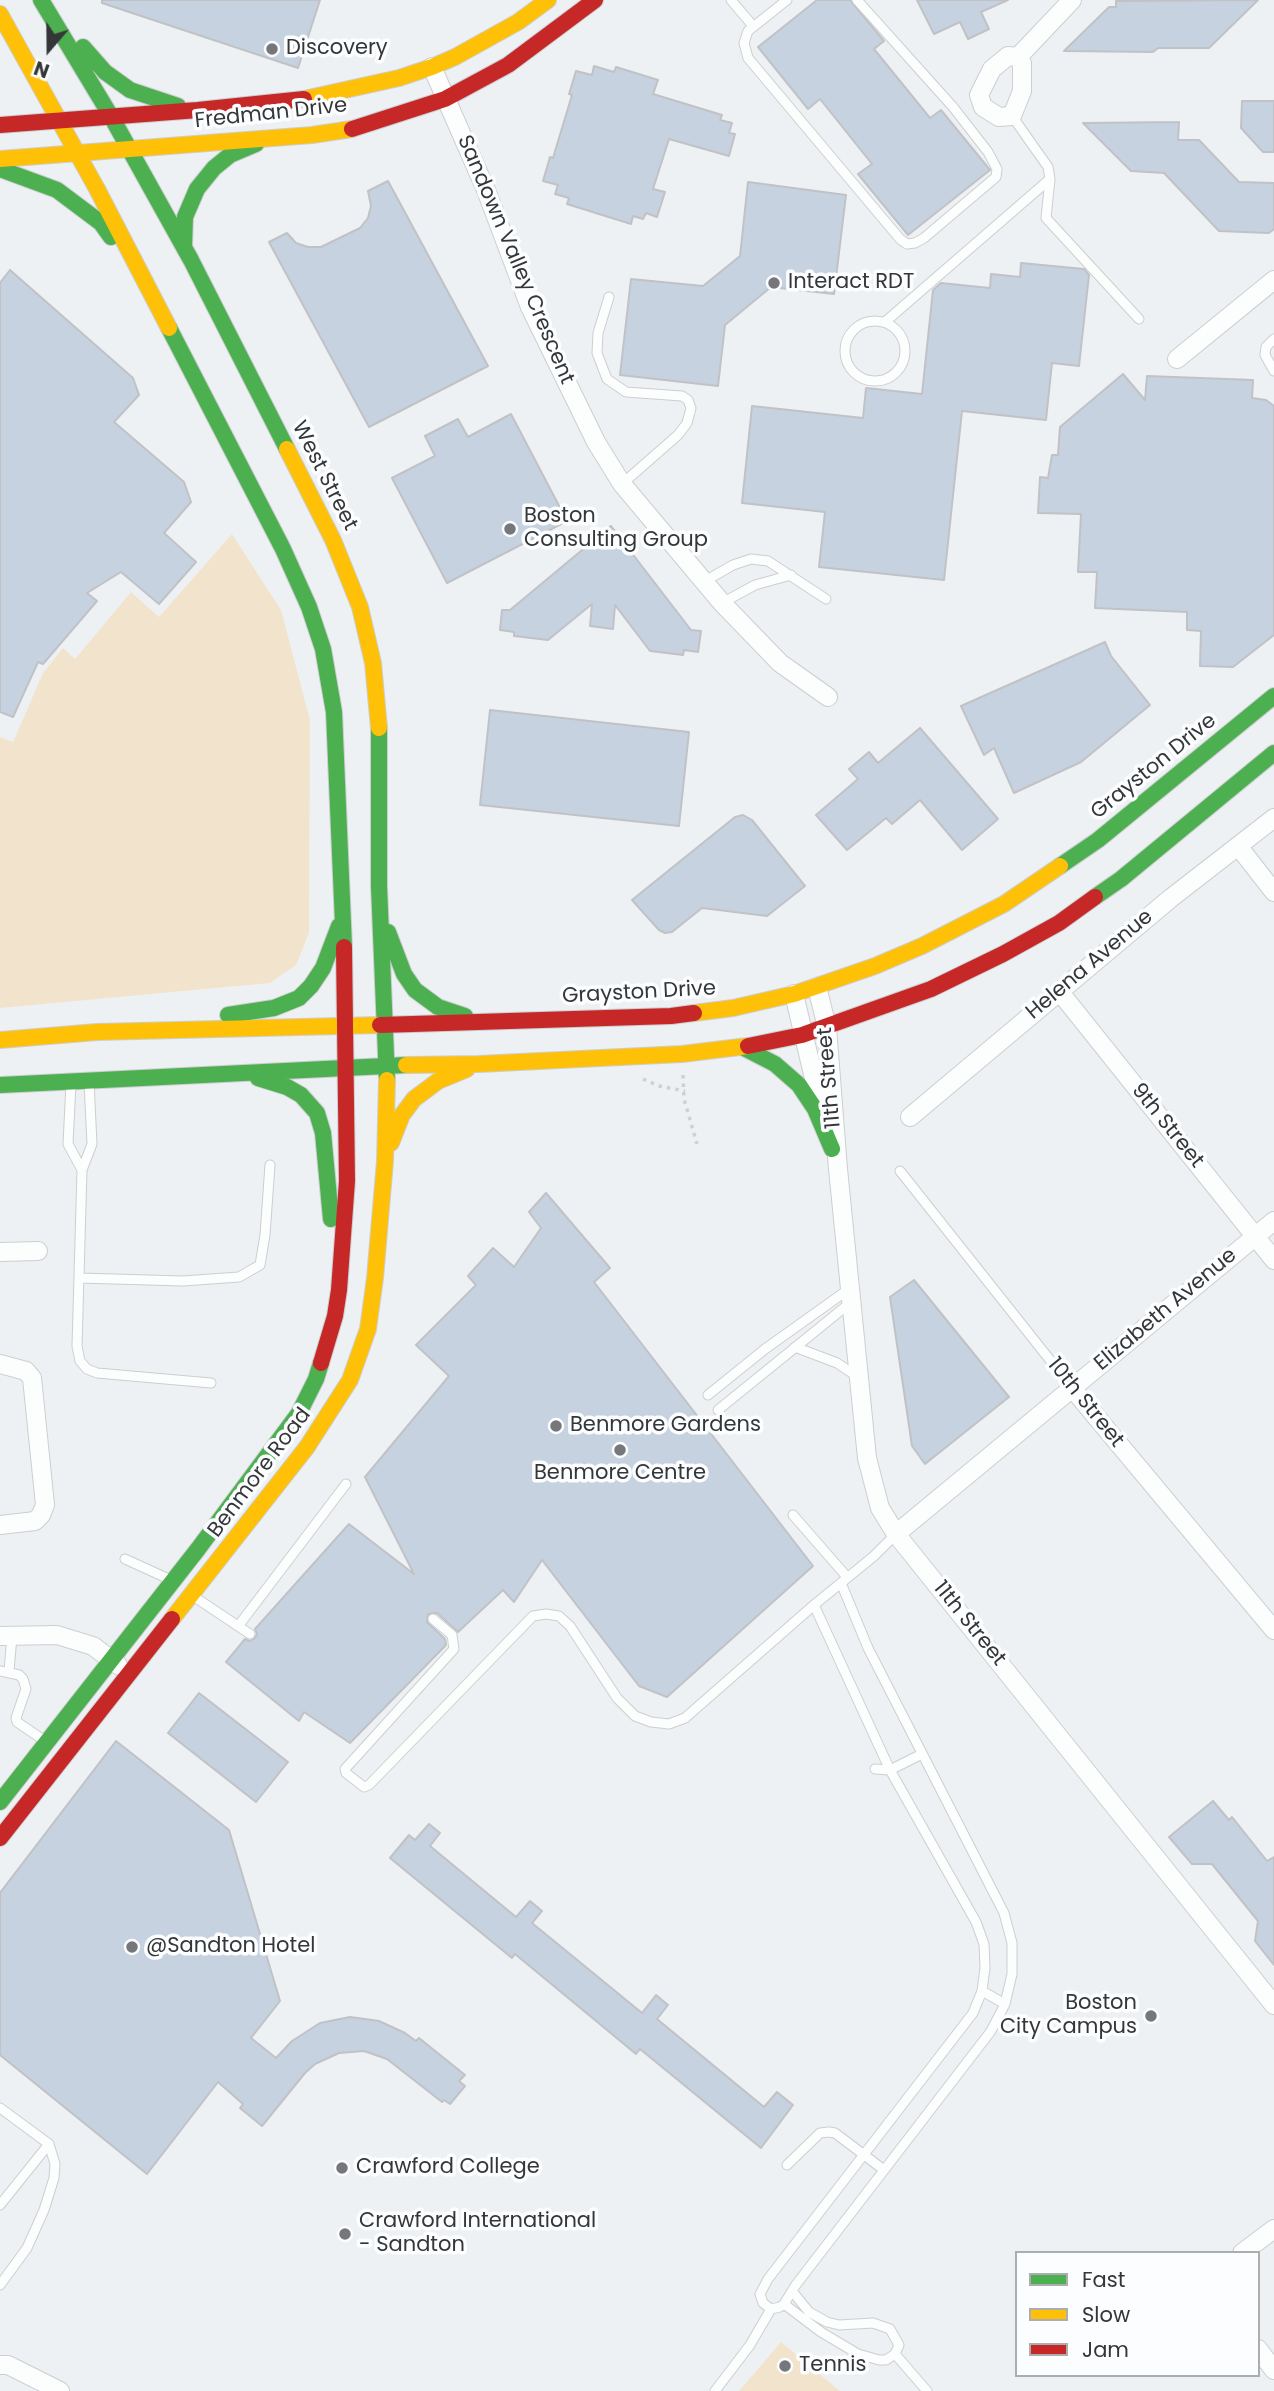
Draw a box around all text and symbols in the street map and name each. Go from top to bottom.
north arrow [14,14,84,84]
place label: Discovery [286,36,388,62]
marker: Discovery [264,41,280,57]
text: N [30,54,53,84]
street label: Fredman Drive [194,93,348,135]
street label: Sandown Valley Crescent [451,132,579,388]
place label: Interact RDT [788,270,914,296]
marker: Interact RDT [766,275,782,291]
street label: West Street [286,417,362,535]
place label: Boston Consulting Group [524,504,708,554]
marker: Boston Consulting Group [502,521,518,537]
street label: Grayston Drive [1086,709,1222,825]
street label: Helena Avenue [1021,905,1159,1025]
street label: Grayston Drive [561,976,717,1010]
street label: 11th Street [813,1026,847,1130]
street label: 9th Street [1125,1079,1209,1173]
street label: Elizabeth Avenue [1090,1243,1242,1377]
street label: 10th Street [1041,1353,1129,1453]
street label: Benmore Road [203,1403,317,1543]
place label: Benmore Gardens [570,1413,761,1439]
marker: Benmore Gardens [548,1418,564,1434]
marker: Benmore Centre [612,1442,628,1458]
place label: Benmore Centre [534,1461,706,1487]
street label: 11th Street [927,1577,1011,1671]
place label: @Sandton Hotel [146,1934,315,1960]
marker: @Sandton Hotel [124,1939,140,1955]
place label: Boston City Campus [1000,1991,1137,2041]
marker: Boston City Campus [1143,2008,1159,2024]
place label: Crawford College [356,2155,540,2181]
marker: Crawford College [334,2160,350,2176]
place label: Crawford International - Sandton [359,2209,596,2259]
marker: Crawford International - Sandton [337,2226,353,2242]
legend [1015,2251,1260,2377]
text: Fast [1082,2265,1125,2294]
text: Slow [1082,2300,1130,2329]
text: Jam [1082,2335,1129,2364]
place label: Tennis [799,2353,866,2379]
marker: Tennis [777,2358,793,2374]

